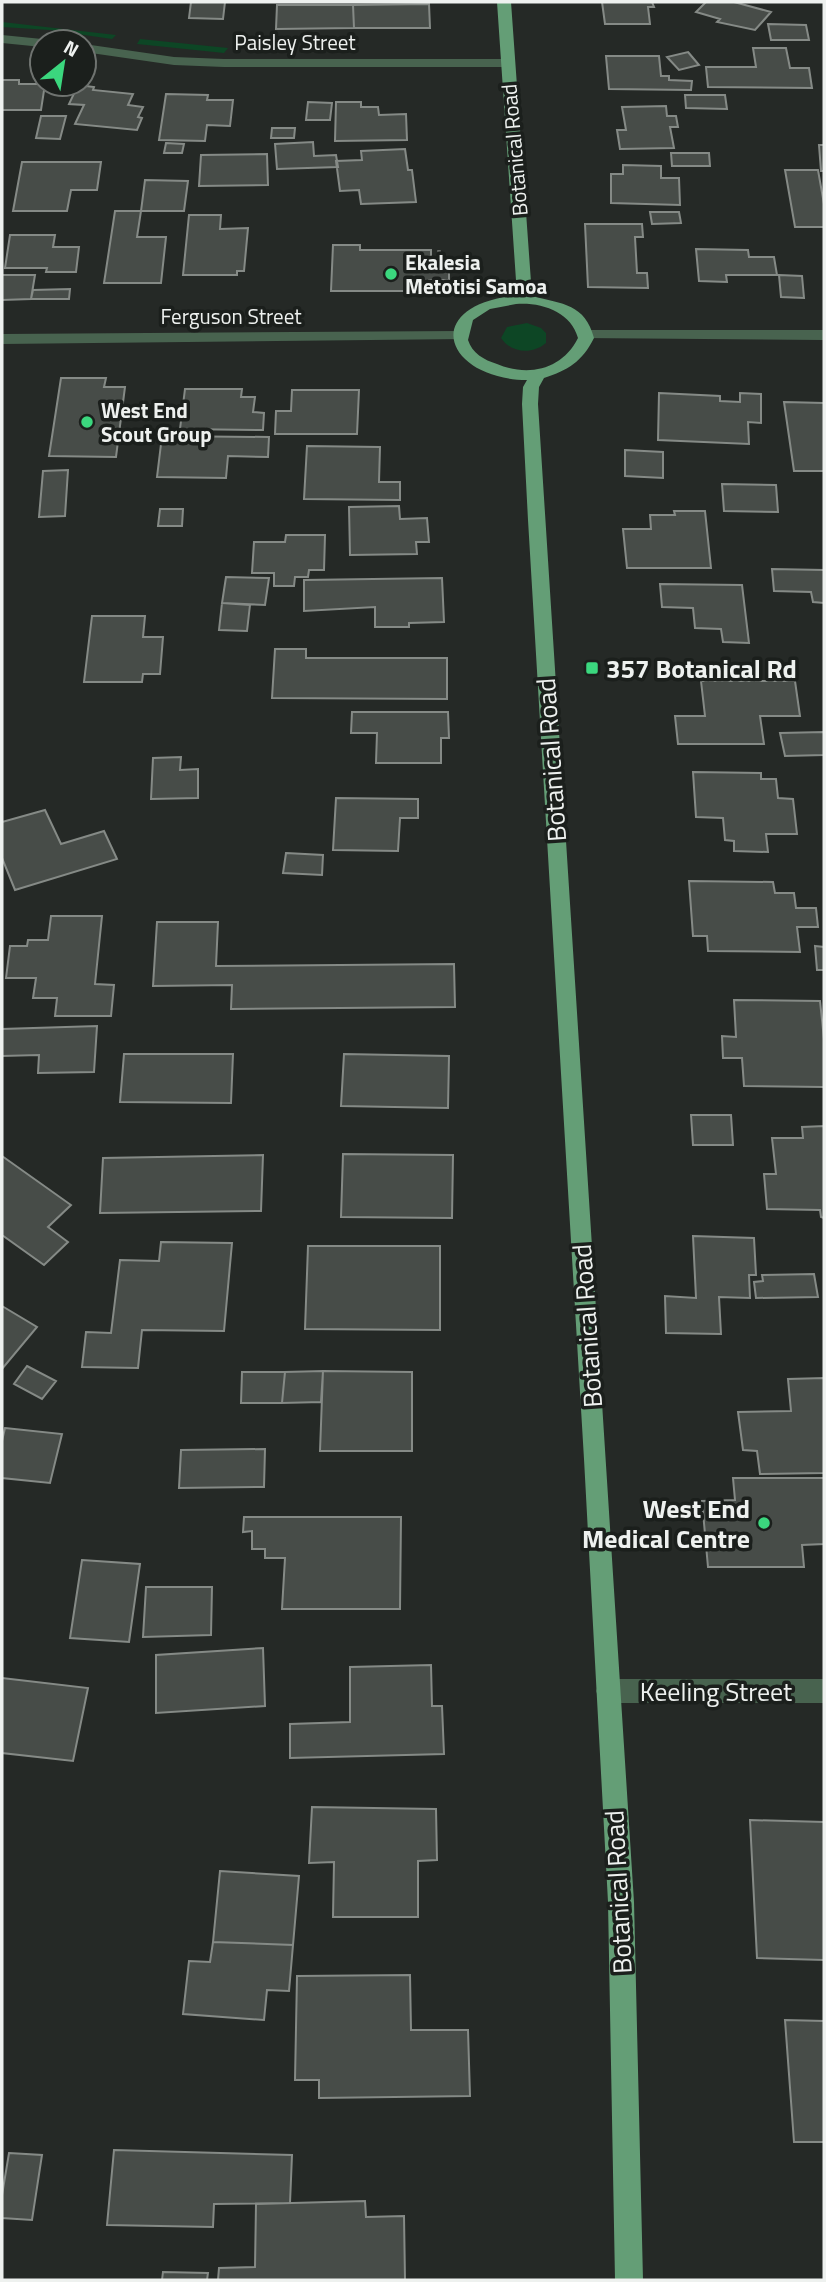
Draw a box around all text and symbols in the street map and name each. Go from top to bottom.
street label: Paisley Street [234,26,356,58]
north arrow [28,28,98,98]
text: N [59,32,85,64]
street label: Botanical Road [492,83,536,217]
place label: Ekalesia Metotisi Samoa [405,246,547,302]
marker: Ekalesia Metotisi Samoa [383,266,399,282]
street label: Ferguson Street [160,300,302,332]
place label: West End Scout Group [101,394,212,450]
marker: West End Scout Group [79,414,95,430]
place label: 357 Botanical Rd [606,649,797,688]
marker: 357 Botanical Rd [584,660,600,676]
street label: Botanical Road [526,677,576,843]
street label: Botanical Road [562,1243,612,1409]
place label: West End Medical Centre [582,1489,750,1558]
marker: West End Medical Centre [756,1515,772,1531]
street label: Keeling Street [640,1672,792,1711]
street label: Botanical Road [594,1809,642,1975]

